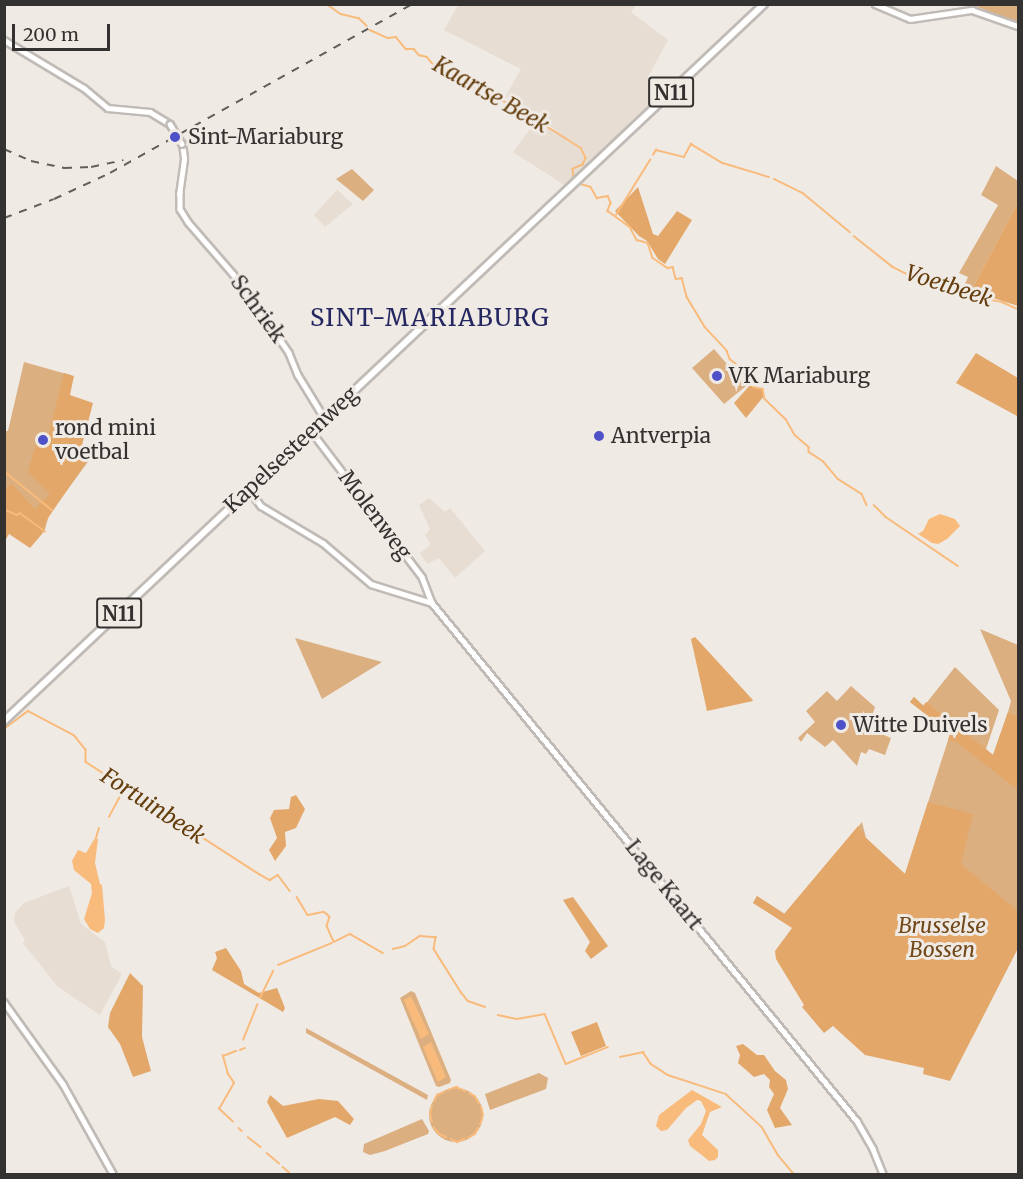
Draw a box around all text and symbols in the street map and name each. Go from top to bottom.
scale bar [15,12,112,50]
text: 200 m [23,23,79,46]
water label: Kaartse Beek [428,51,554,139]
road number: N11 [647,75,695,109]
place label: Sint-Mariaburg [188,124,343,150]
marker: Sint-Mariaburg [166,128,184,146]
water label: Voetbeek [902,260,996,312]
street label: Schriek [225,270,291,348]
district label: SINT-MARIABURG [310,304,550,332]
place label: VK Mariaburg [729,363,870,389]
marker: VK Mariaburg [710,369,724,383]
street label: Kapelsesteenweg [219,382,363,518]
place label: rond mini voetbal [55,415,156,465]
place label: Antverpia [611,423,711,449]
marker: Antverpia [592,429,606,443]
marker: rond mini voetbal [36,433,50,447]
street label: Molenweg [333,465,417,565]
road number: N11 [95,596,143,630]
place label: Witte Duivels [853,712,988,738]
marker: Witte Duivels [834,718,848,732]
water label: Fortuinbeek [96,762,210,850]
street label: Lage Kaart [620,835,708,935]
park label: Brusselse Bossen [898,913,986,963]

